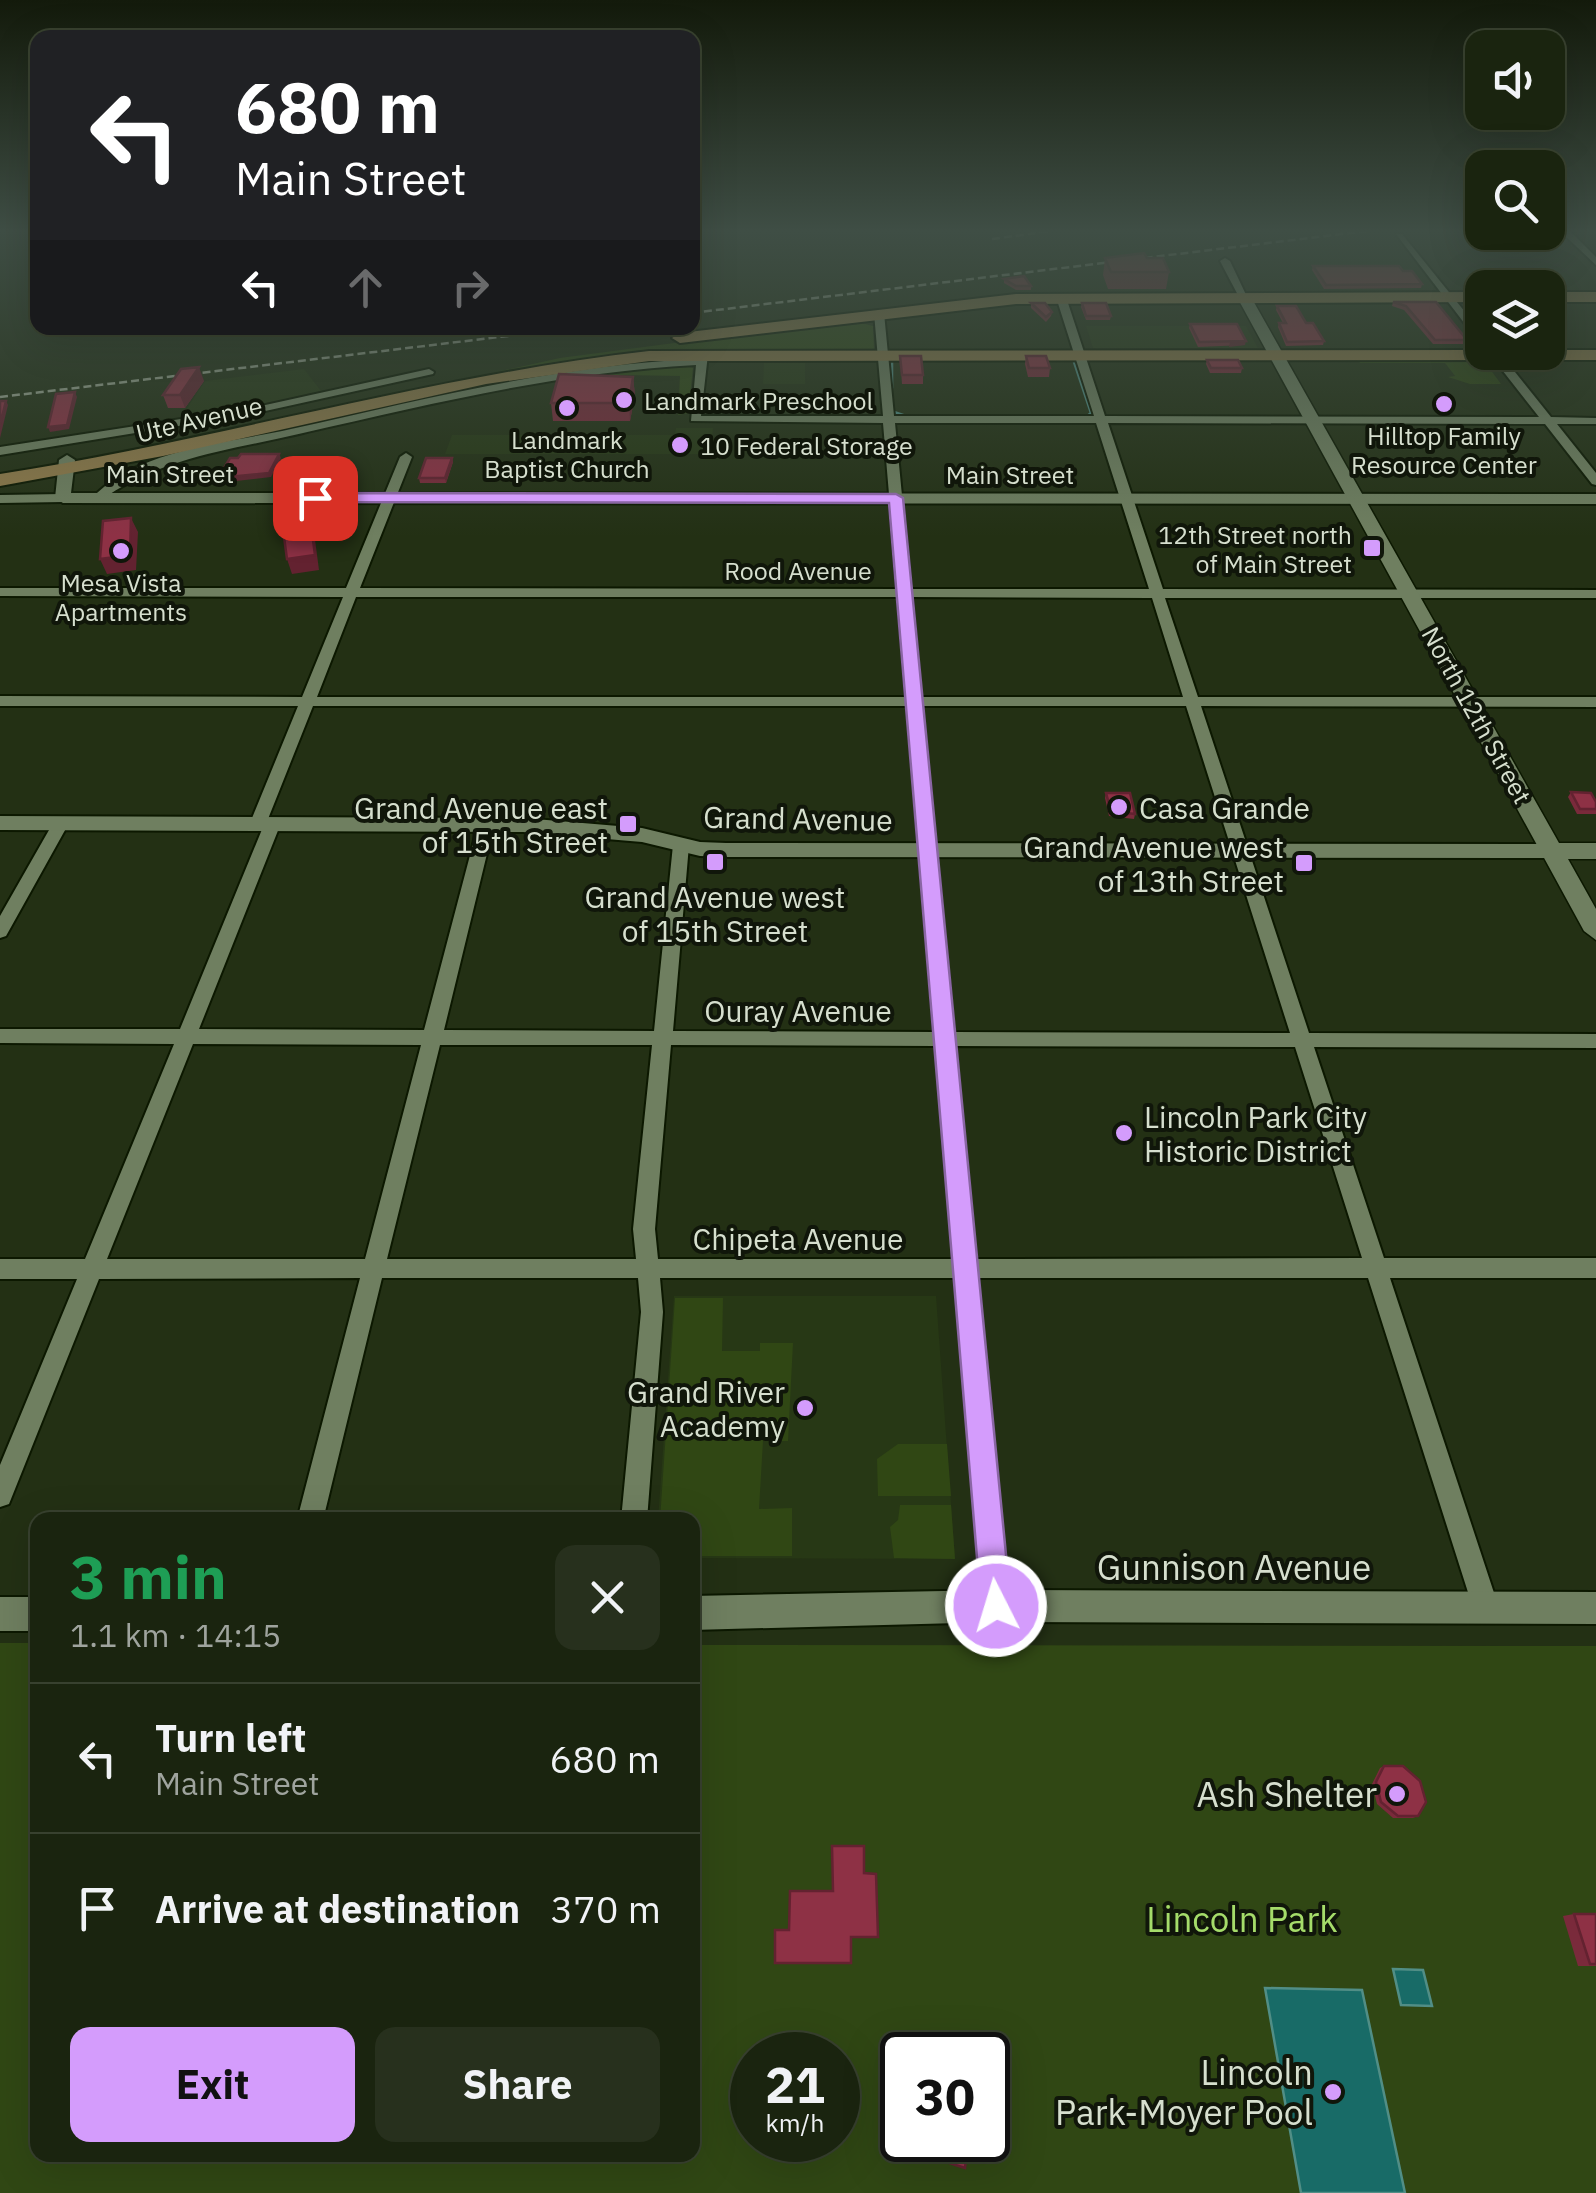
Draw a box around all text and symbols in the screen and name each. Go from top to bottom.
map controls [1465,30,1565,370]
button: sound [1465,30,1565,130]
text: 680 m [235,61,440,152]
icon: left [70,70,200,200]
text: Main Street [235,149,466,207]
button: search [1465,150,1565,250]
icon: left [233,260,288,315]
icon: ahead [338,260,393,315]
icon: right [443,260,498,315]
button: layers [1465,270,1565,370]
place label: Landmark Preschool [644,384,874,417]
street label: Ute Avenue [133,388,265,450]
marker: Landmark Preschool [613,389,635,411]
marker: Hilltop Family Resource Center [1433,393,1455,415]
marker: Landmark Baptist Church [556,397,578,419]
place label: Hilltop Family Resource Center [1351,419,1537,481]
place label: Landmark Baptist Church [484,423,650,485]
place label: 10 Federal Storage [700,429,913,462]
marker: 10 Federal Storage [669,434,691,456]
pin [273,456,358,541]
street label: Main Street [106,457,234,490]
street label: Main Street [946,458,1074,491]
icon: arrive [288,471,343,526]
place label: 12th Street north of Main Street [1158,518,1352,580]
marker: 12th Street north of Main Street [1361,537,1383,559]
marker: Mesa Vista Apartments [110,540,132,562]
street label: Rood Avenue [724,554,872,587]
place label: Mesa Vista Apartments [55,566,187,628]
street label: North 12th Street [1415,621,1539,809]
place label: Grand Avenue east of 15th Street [354,788,608,861]
place label: Casa Grande [1139,788,1310,827]
marker: Casa Grande [1108,796,1130,818]
street label: Grand Avenue [703,797,893,839]
marker: Grand Avenue east of 15th Street [617,813,639,835]
place label: Grand Avenue west of 13th Street [1023,827,1284,900]
marker: Grand Avenue west of 15th Street [704,851,726,873]
marker: Grand Avenue west of 13th Street [1293,852,1315,874]
place label: Grand Avenue west of 15th Street [585,877,845,950]
street label: Ouray Avenue [704,991,892,1030]
place label: Lincoln Park City Historic District [1144,1097,1367,1170]
marker: Lincoln Park City Historic District [1113,1122,1135,1144]
street label: Chipeta Avenue [693,1219,903,1258]
place label: Grand River Academy [627,1372,785,1445]
marker: Grand River Academy [794,1397,816,1419]
text: 3 min [70,1537,227,1616]
street label: Gunnison Avenue [1097,1544,1371,1590]
button: close [555,1545,660,1650]
position arrow [944,1554,1048,1658]
text: 1.1 km · 14:15 [70,1614,281,1656]
text: Turn left [155,1713,306,1762]
icon: left [70,1731,125,1786]
text: 680 m [549,1734,660,1783]
text: Main Street [155,1762,320,1804]
place label: Ash Shelter [1196,1771,1377,1817]
marker: Ash Shelter [1386,1783,1408,1805]
icon: arrive [70,1881,125,1936]
text: Arrive at destination [155,1884,520,1933]
text: 370 m [550,1884,661,1933]
park label: Lincoln Park [1146,1896,1338,1942]
button: Exit [70,2027,355,2142]
button: Share [375,2027,660,2142]
speed limit sign: 30 [880,2032,1010,2162]
place label: Lincoln Park-Moyer Pool [1055,2049,1313,2135]
text: 21 [765,2052,825,2117]
marker: Lincoln Park-Moyer Pool [1322,2081,1344,2103]
text: km/h [766,2106,824,2139]

